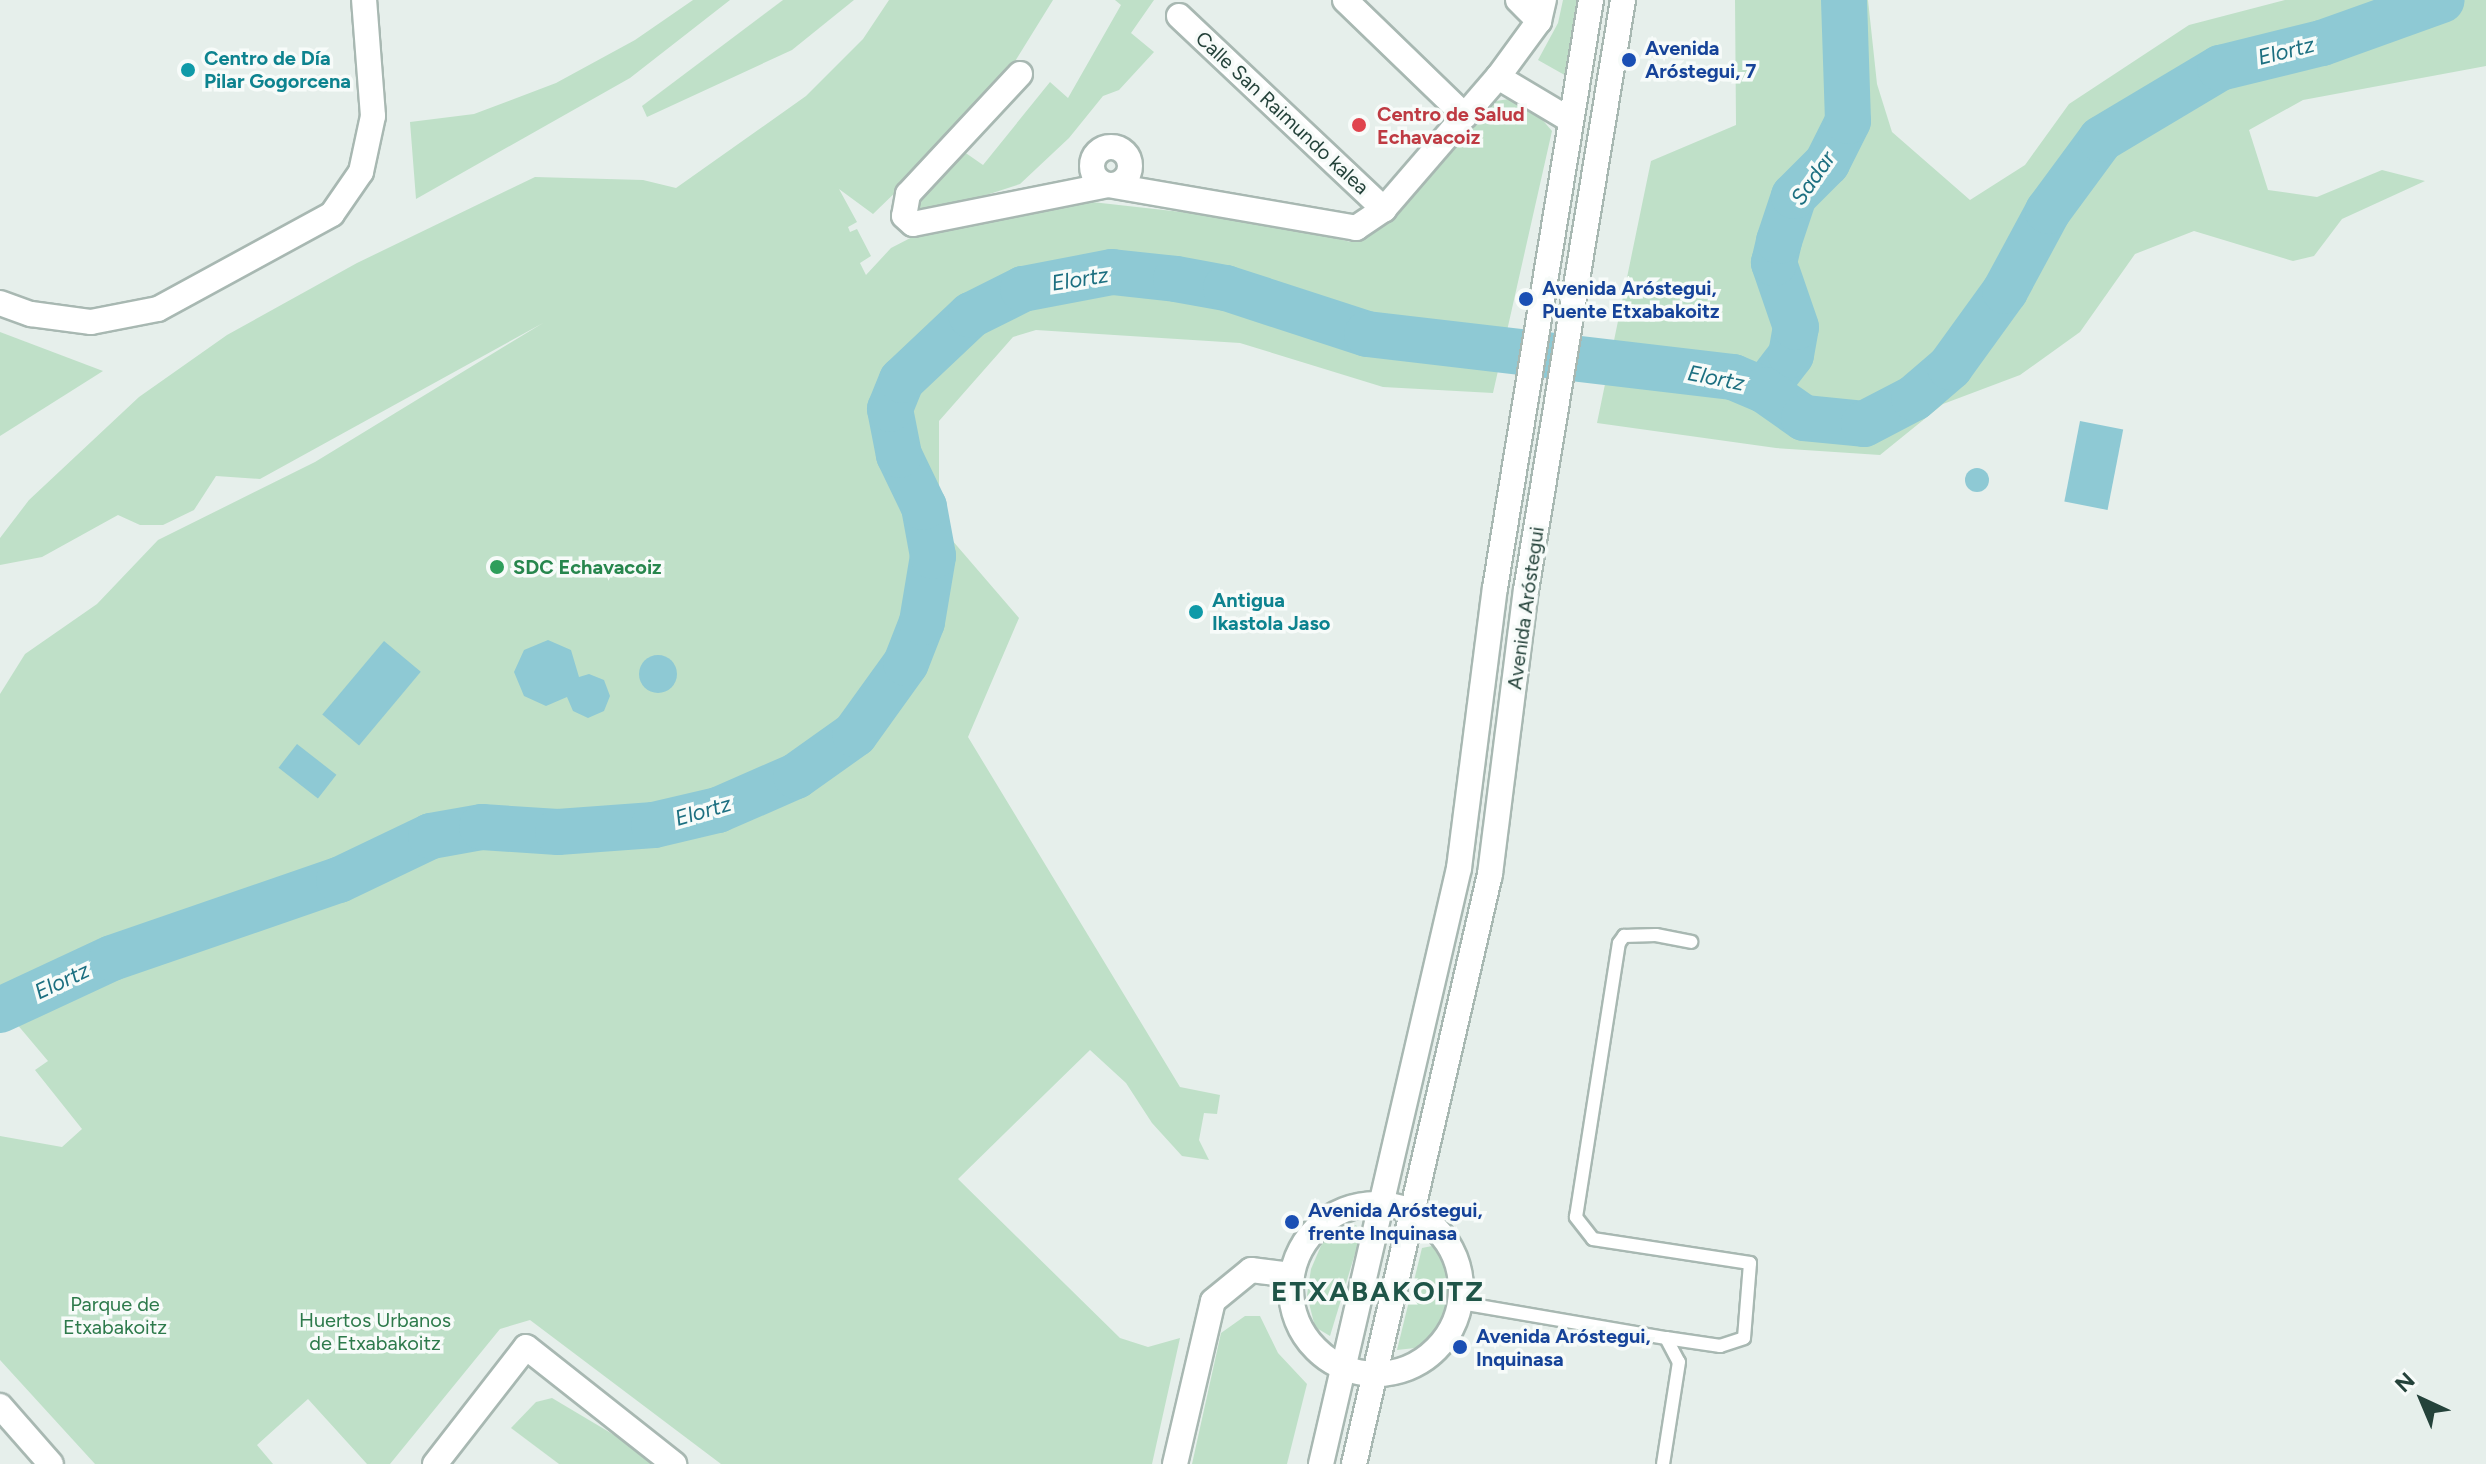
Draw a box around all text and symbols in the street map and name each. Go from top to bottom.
street label: Calle San Raimundo kalea [1190,26,1374,200]
water label: Elortz [2255,31,2317,71]
place label: Avenida Aróstegui, 7 [1645,36,1756,83]
place label: Centro de Día Pilar Gogorcena [204,46,351,93]
marker: Avenida Aróstegui, 7 [1620,51,1638,69]
marker: Centro de Día Pilar Gogorcena [179,61,197,79]
place label: Centro de Salud Echavacoiz [1377,102,1525,149]
marker: Centro de Salud Echavacoiz [1348,114,1370,136]
water label: Sadar [1785,146,1841,210]
water label: Elortz [1050,261,1110,297]
place label: Avenida Aróstegui, Puente Etxabakoitz [1542,276,1720,323]
marker: Avenida Aróstegui, Puente Etxabakoitz [1517,290,1535,308]
water label: Elortz [1685,360,1747,396]
street label: Avenida Aróstegui [1503,525,1549,691]
place label: SDC Echavacoiz [513,555,662,579]
marker: SDC Echavacoiz [488,558,506,576]
place label: Antigua Ikastola Jaso [1212,588,1330,635]
marker: Antigua Ikastola Jaso [1187,603,1205,621]
water label: Elortz [672,790,734,832]
water label: Elortz [30,957,94,1005]
place label: Avenida Aróstegui, frente Inquinasa [1308,1198,1483,1245]
marker: Avenida Aróstegui, frente Inquinasa [1283,1213,1301,1231]
district label: ETXABAKOITZ [1271,1274,1485,1308]
park label: Parque de Etxabakoitz [63,1292,167,1339]
park label: Huertos Urbanos de Etxabakoitz [299,1309,451,1356]
place label: Avenida Aróstegui, Inquinasa [1476,1324,1651,1371]
marker: Avenida Aróstegui, Inquinasa [1451,1338,1469,1356]
north arrow [2382,1360,2462,1440]
text: N [2389,1367,2420,1398]

